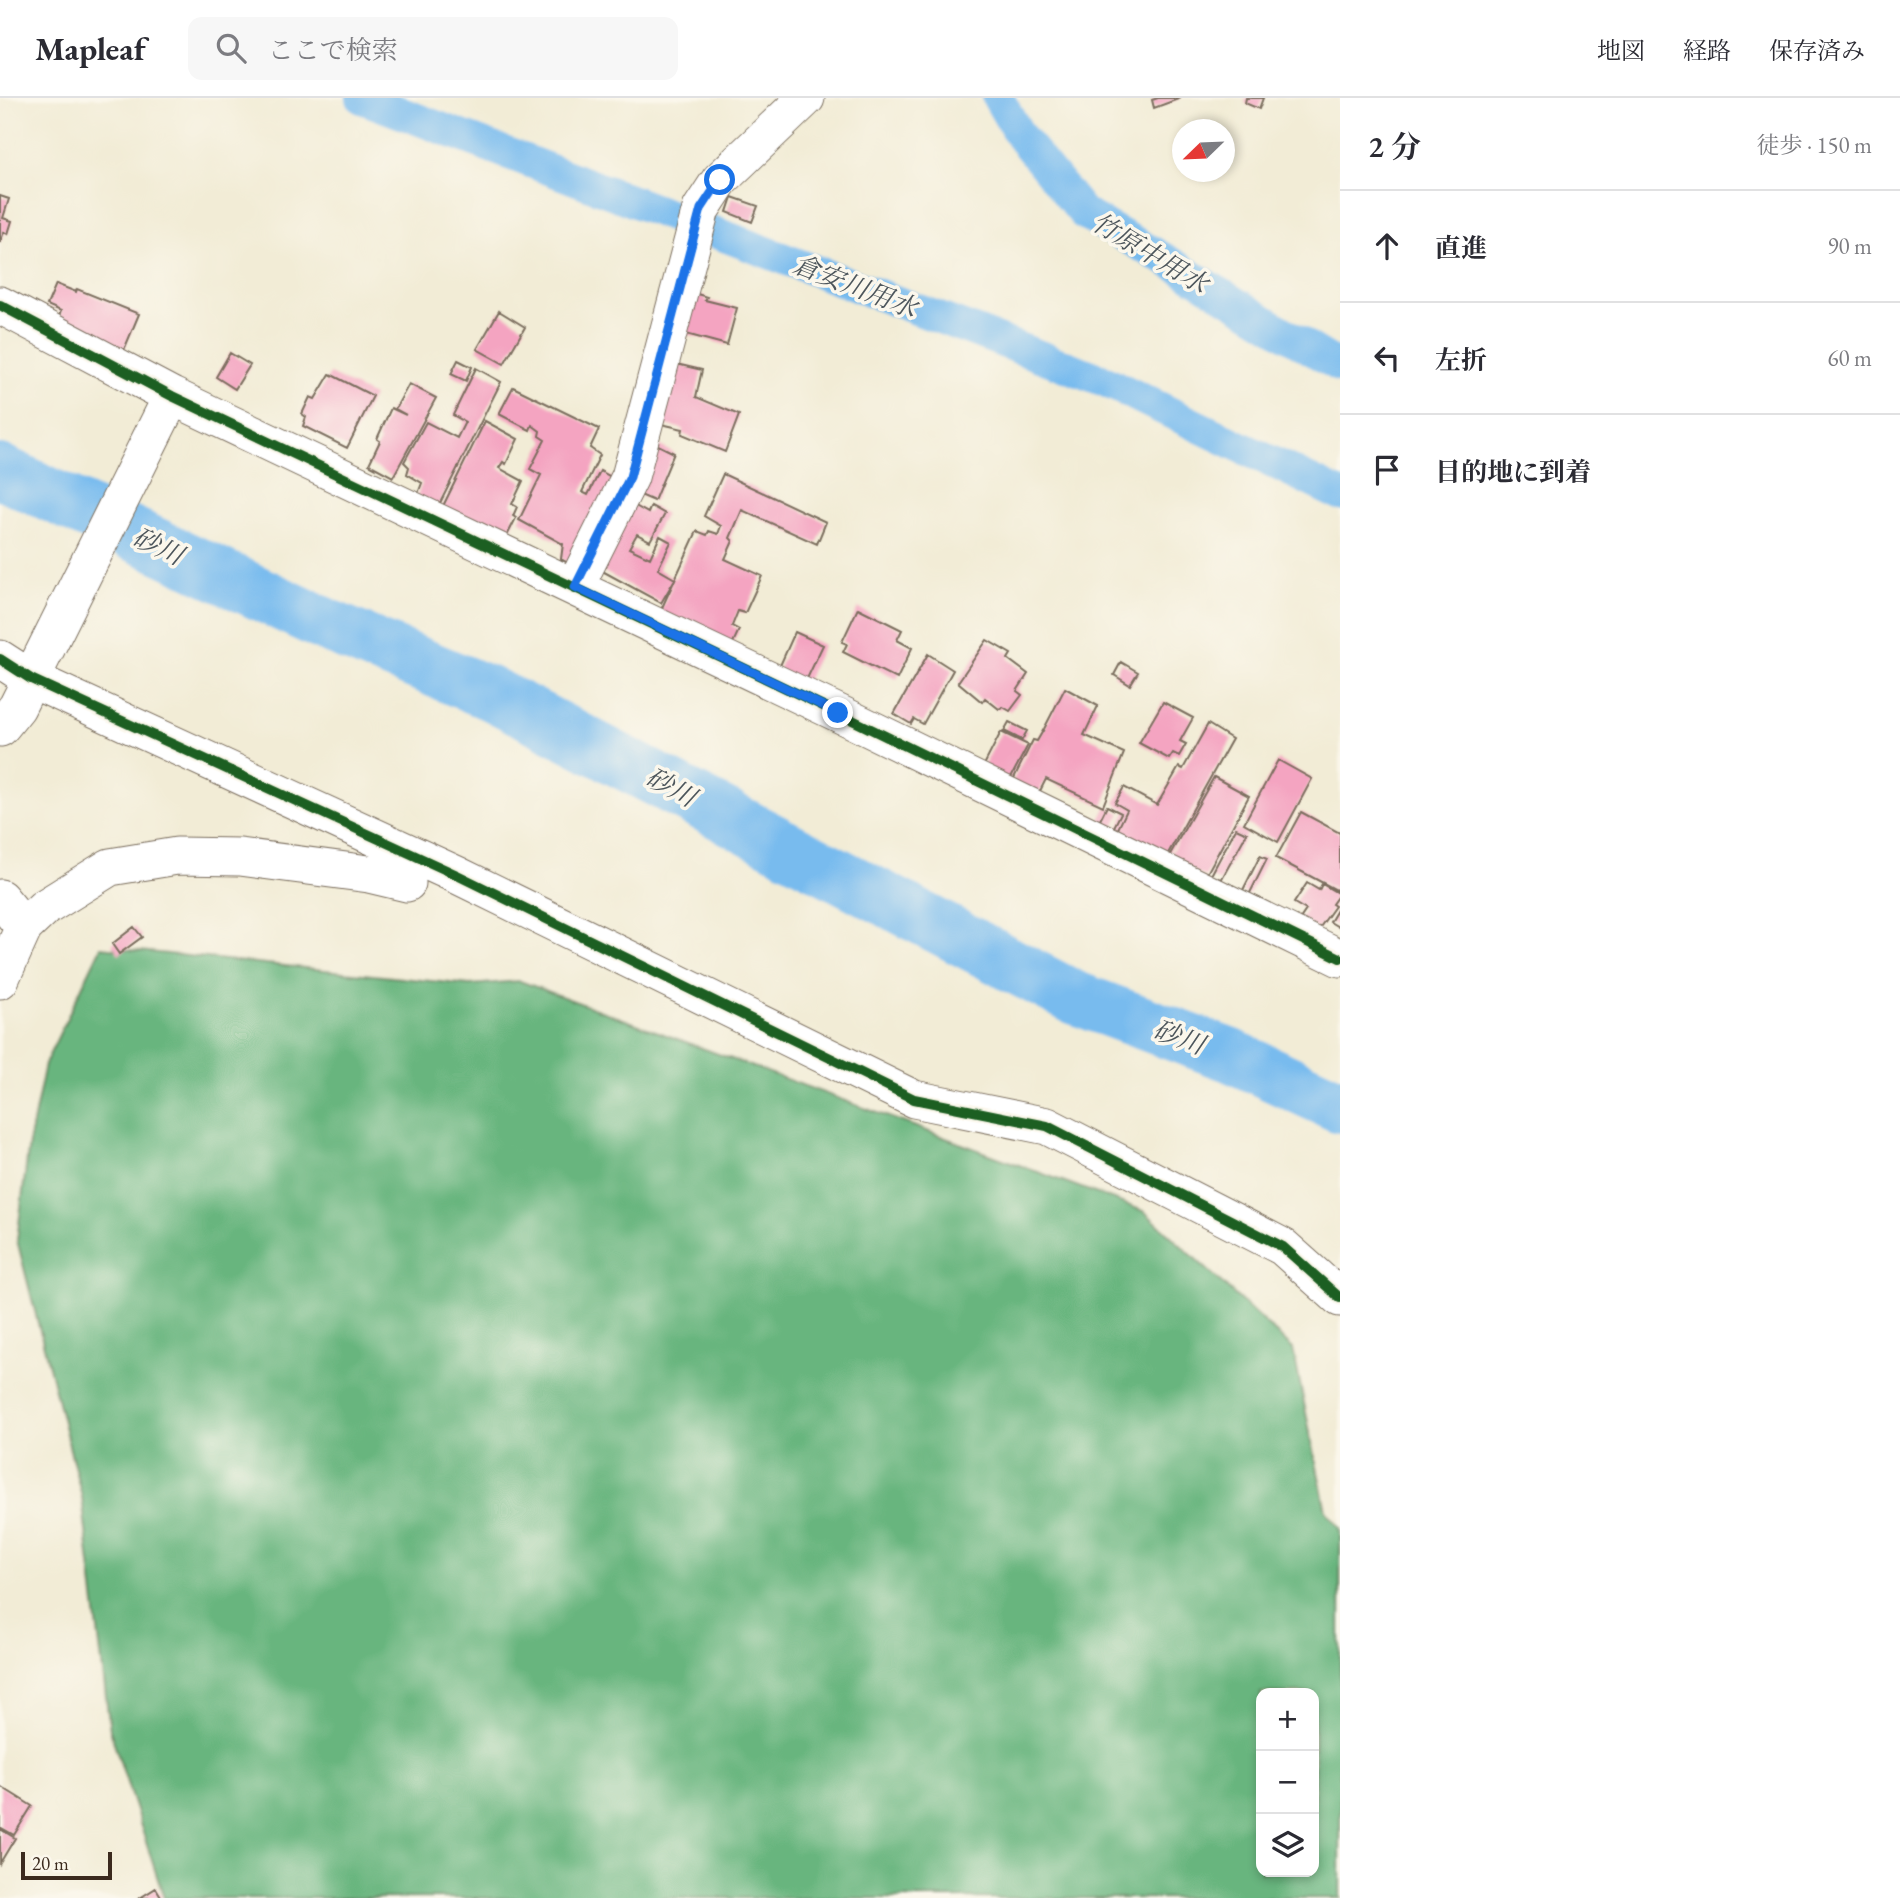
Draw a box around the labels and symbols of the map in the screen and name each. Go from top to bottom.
north arrow [1172,119,1235,182]
route start [704,164,735,195]
water label: 竹原中用水 [1086,205,1217,303]
water label: 倉安川用水 [788,247,925,326]
water label: 砂川 [127,520,191,574]
route end [822,697,853,728]
water label: 砂川 [640,760,705,816]
water label: 砂川 [1149,1012,1212,1063]
scale bar [21,1849,112,1881]

